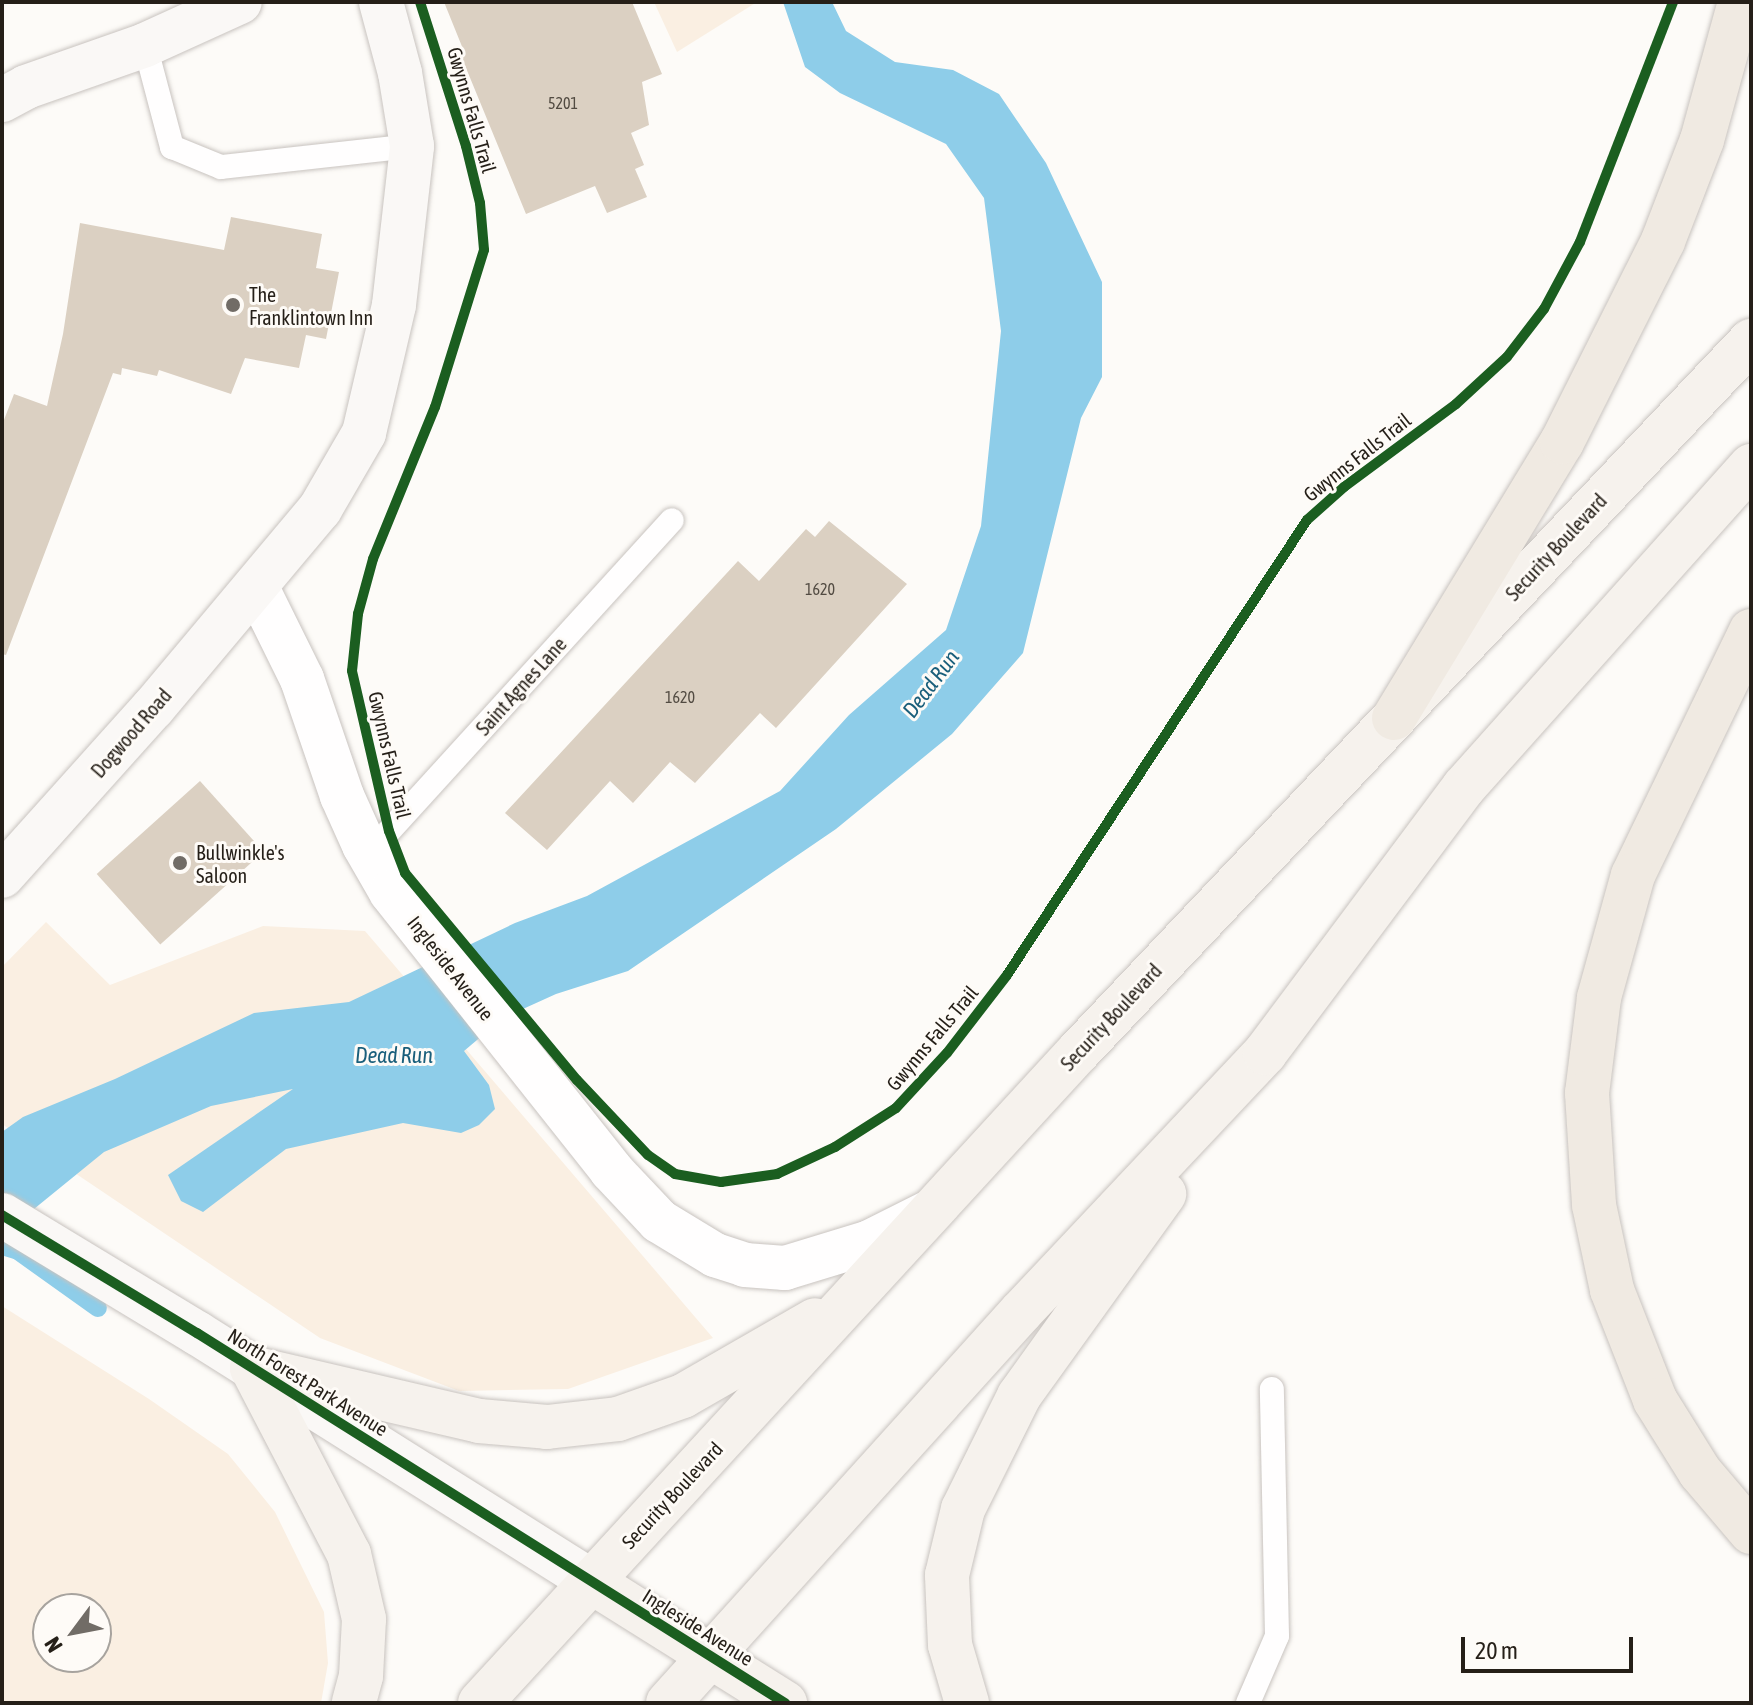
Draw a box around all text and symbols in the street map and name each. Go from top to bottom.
street label: Gwynns Falls Trail [443,44,501,176]
house number: 5201 [548,93,578,113]
place label: The Franklintown Inn [249,282,373,329]
marker: The Franklintown Inn [224,296,242,314]
street label: Gwynns Falls Trail [1299,408,1415,506]
street label: Security Boulevard [1501,489,1611,605]
house number: 1620 [805,579,835,599]
street label: Saint Agnes Lane [471,632,571,740]
water label: Dead Run [897,645,965,723]
street label: Dogwood Road [86,684,176,782]
house number: 1620 [665,687,695,707]
street label: Gwynns Falls Trail [364,689,416,821]
place label: Bullwinkle's Saloon [196,840,284,887]
marker: Bullwinkle's Saloon [171,854,189,872]
street label: Ingleside Avenue [403,911,499,1025]
street label: Security Boulevard [1056,959,1166,1075]
street label: Gwynns Falls Trail [881,981,983,1095]
water label: Dead Run [355,1043,433,1069]
street label: North Forest Park Avenue [224,1323,392,1441]
street label: Security Boulevard [617,1437,727,1553]
street label: Ingleside Avenue [638,1583,758,1671]
north arrow [32,1593,112,1673]
scale bar [1465,1621,1637,1671]
text: N [39,1632,68,1657]
text: 20 m [1475,1637,1518,1664]

